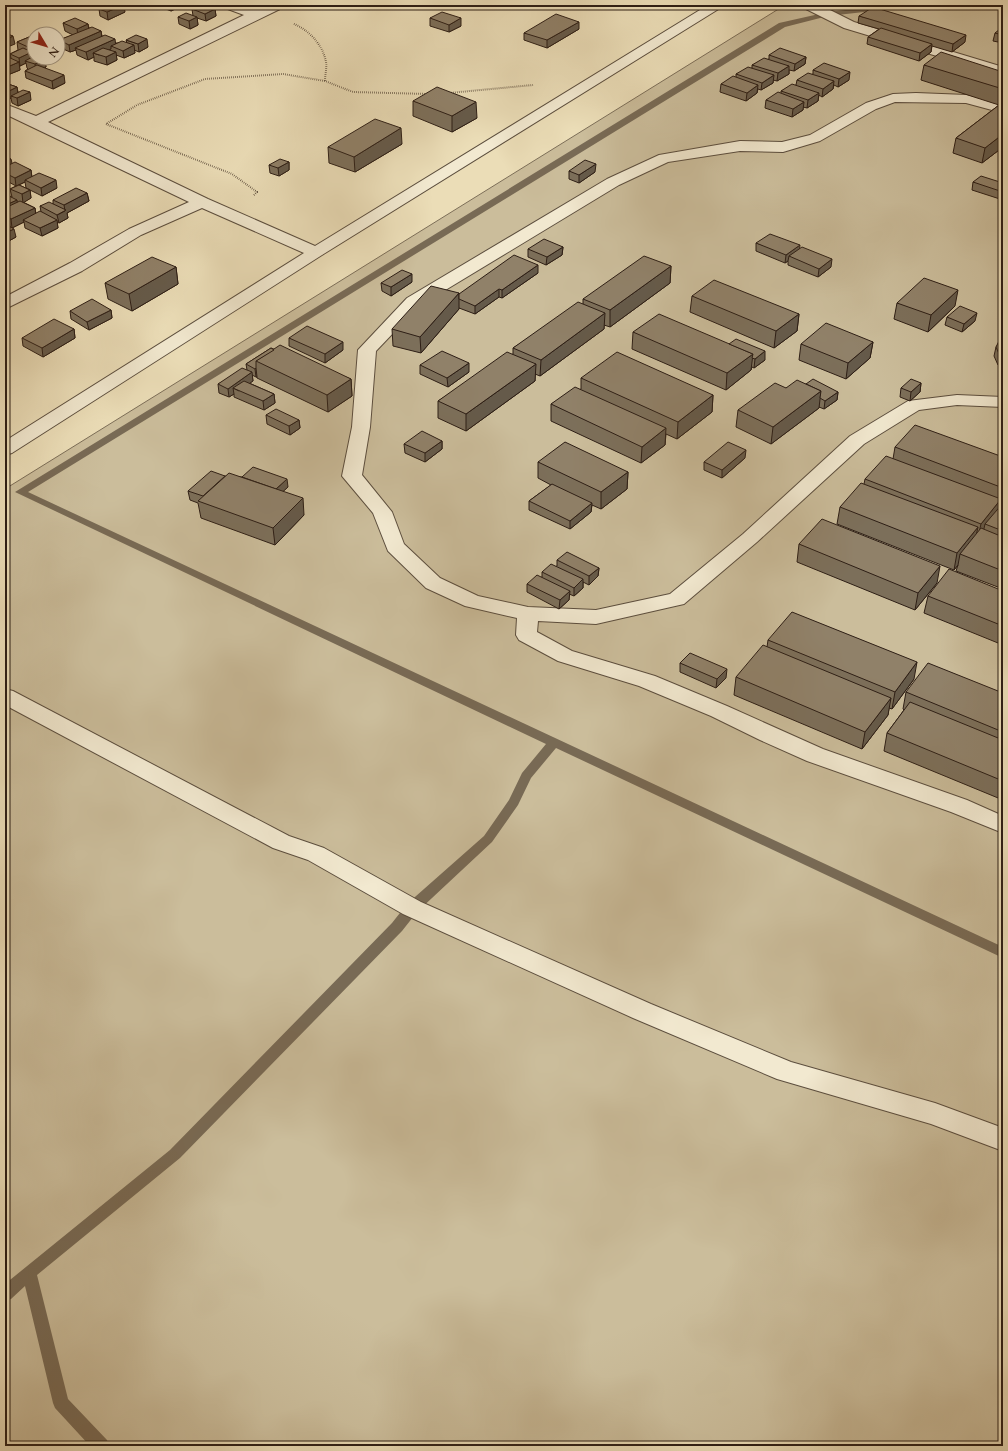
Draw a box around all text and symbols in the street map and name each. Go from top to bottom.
north arrow [26,26,66,66]
text: N [44,43,62,61]

